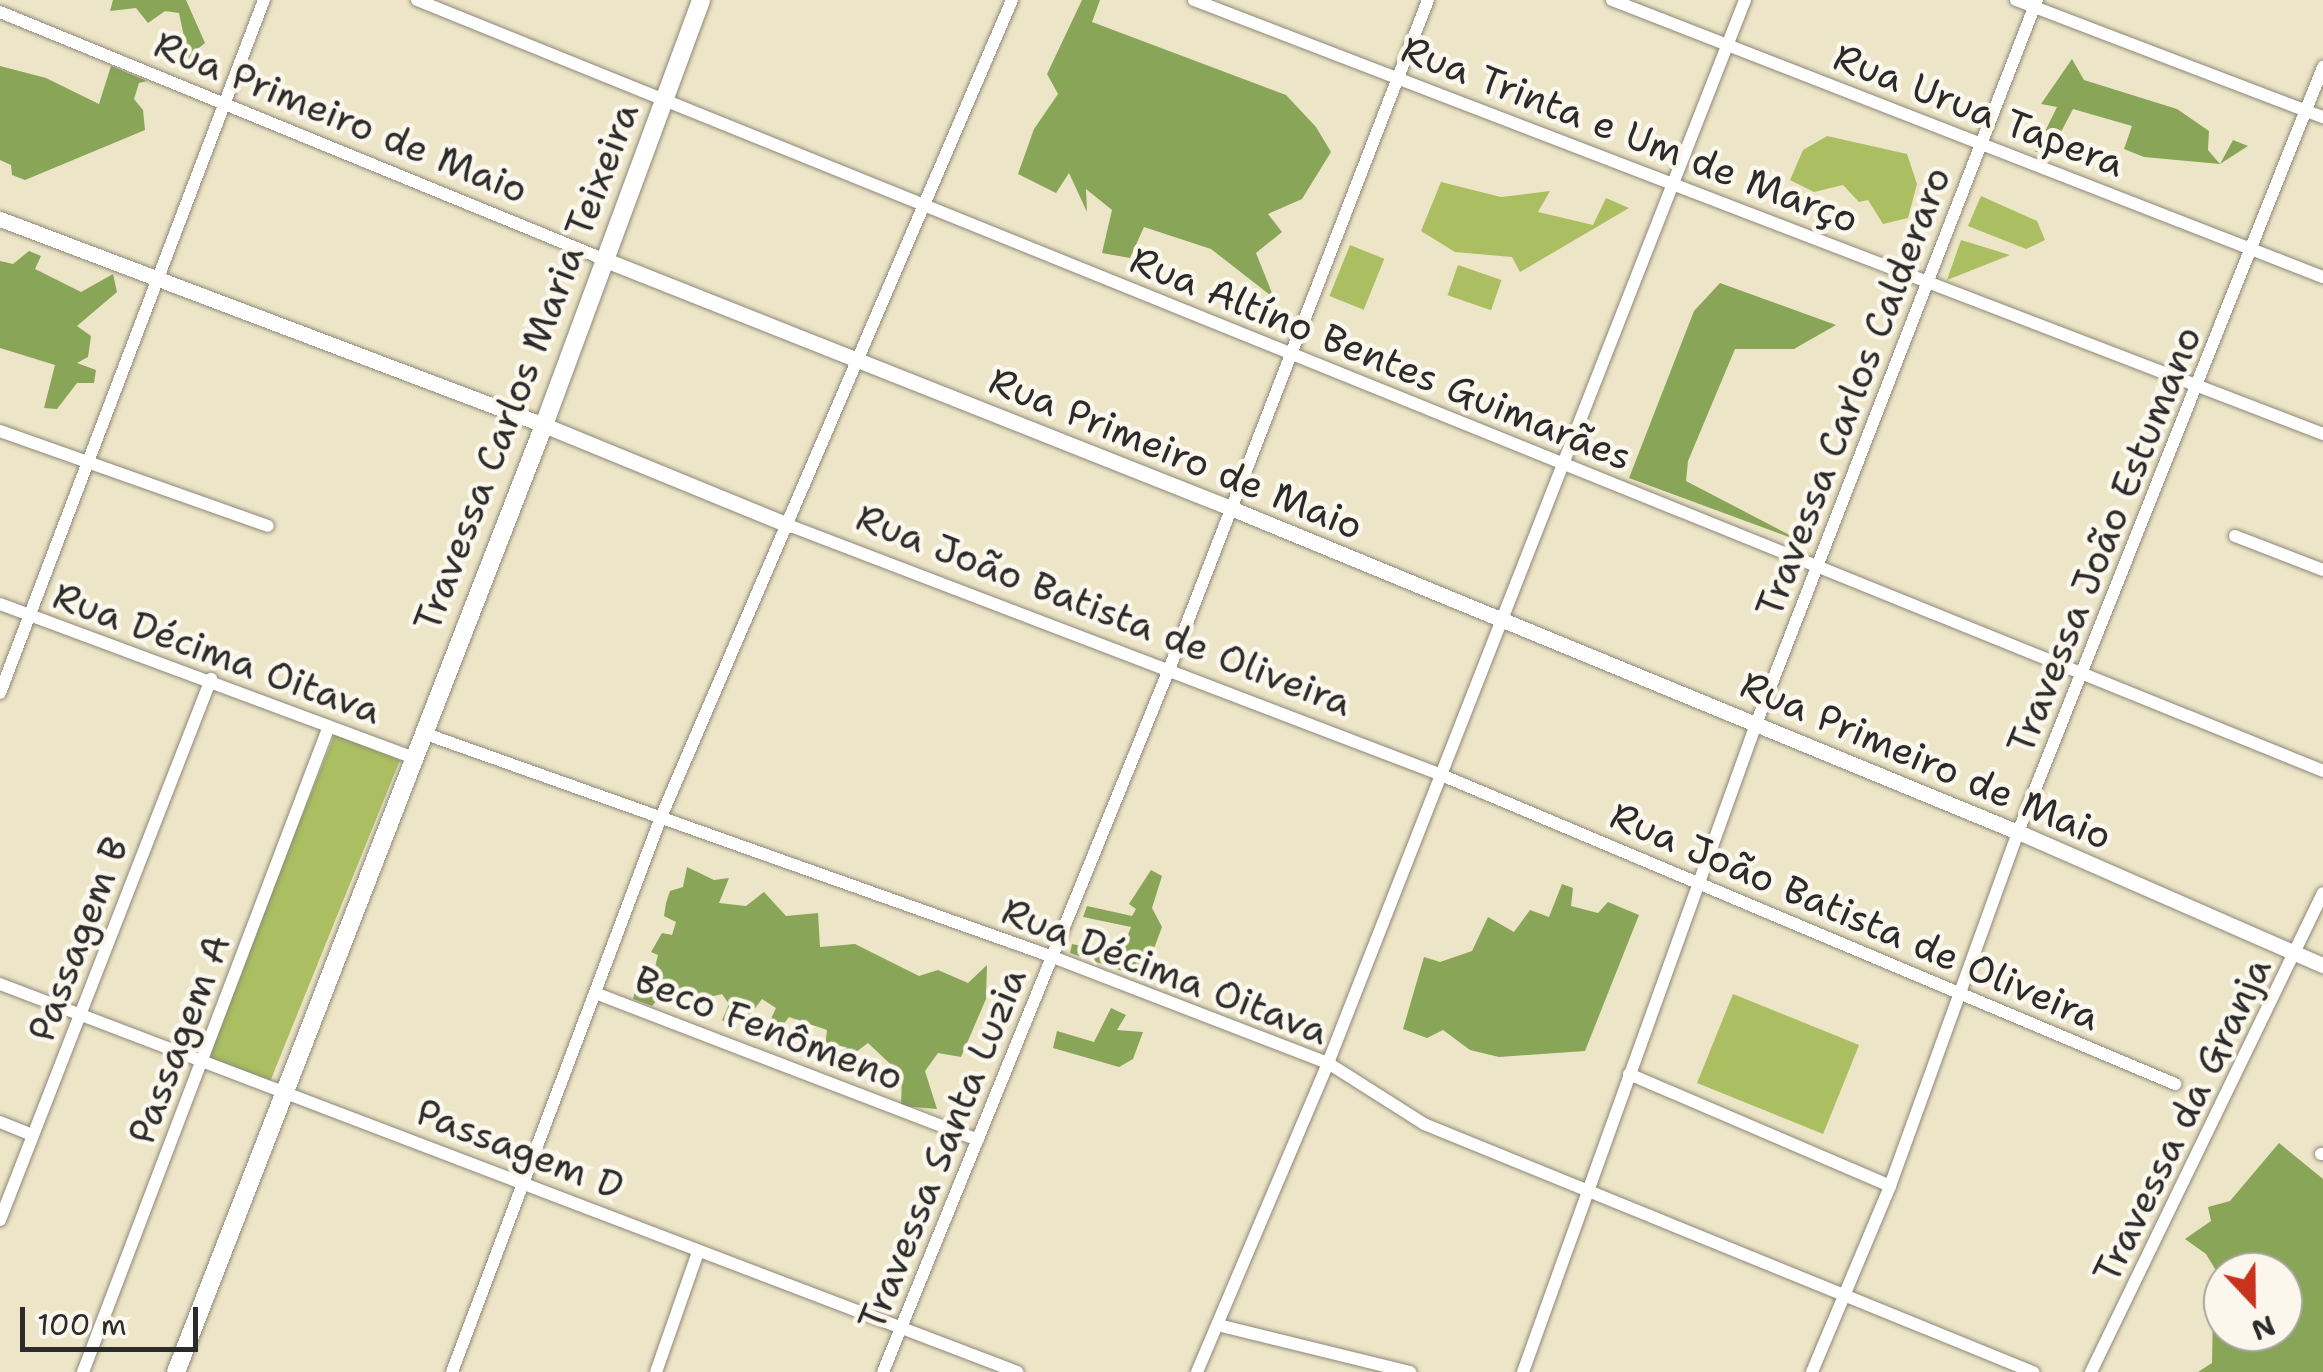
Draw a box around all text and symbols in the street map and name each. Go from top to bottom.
street label: Rua Primeiro de Maio [148,21,534,213]
street label: Rua Trinta e Um de Março [1395,26,1865,242]
street label: Rua Urua Tapera [1827,34,2131,186]
street label: Travessa Carlos Maria Teixeira [404,96,648,638]
street label: Travessa Carlos Calderaro [1746,160,1960,624]
street label: Rua Altíno Bentes Guimarães [1124,236,1638,480]
street label: Travessa João Estumano [1997,320,2211,760]
street label: Rua Primeiro de Maio [983,357,1369,549]
street label: Rua João Batista de Oliveira [850,494,1358,726]
street label: Rua Décima Oitava [47,572,387,734]
street label: Rua Primeiro de Maio [1734,661,2118,859]
street label: Rua João Batista de Oliveira [1604,792,2106,1040]
street label: Passagem B [18,830,138,1048]
street label: Rua Décima Oitava [996,888,1334,1054]
street label: Passagem A [118,928,240,1150]
street label: Travessa da Granja [2083,950,2281,1290]
street label: Beco Fenômeno [628,956,910,1100]
street label: Travessa Santa Luzia [848,961,1036,1337]
street label: Passagem D [410,1089,630,1209]
north arrow [2203,1252,2303,1352]
scale bar [25,1287,202,1349]
text: 100 m [37,1304,127,1345]
text: N [2246,1306,2281,1350]

